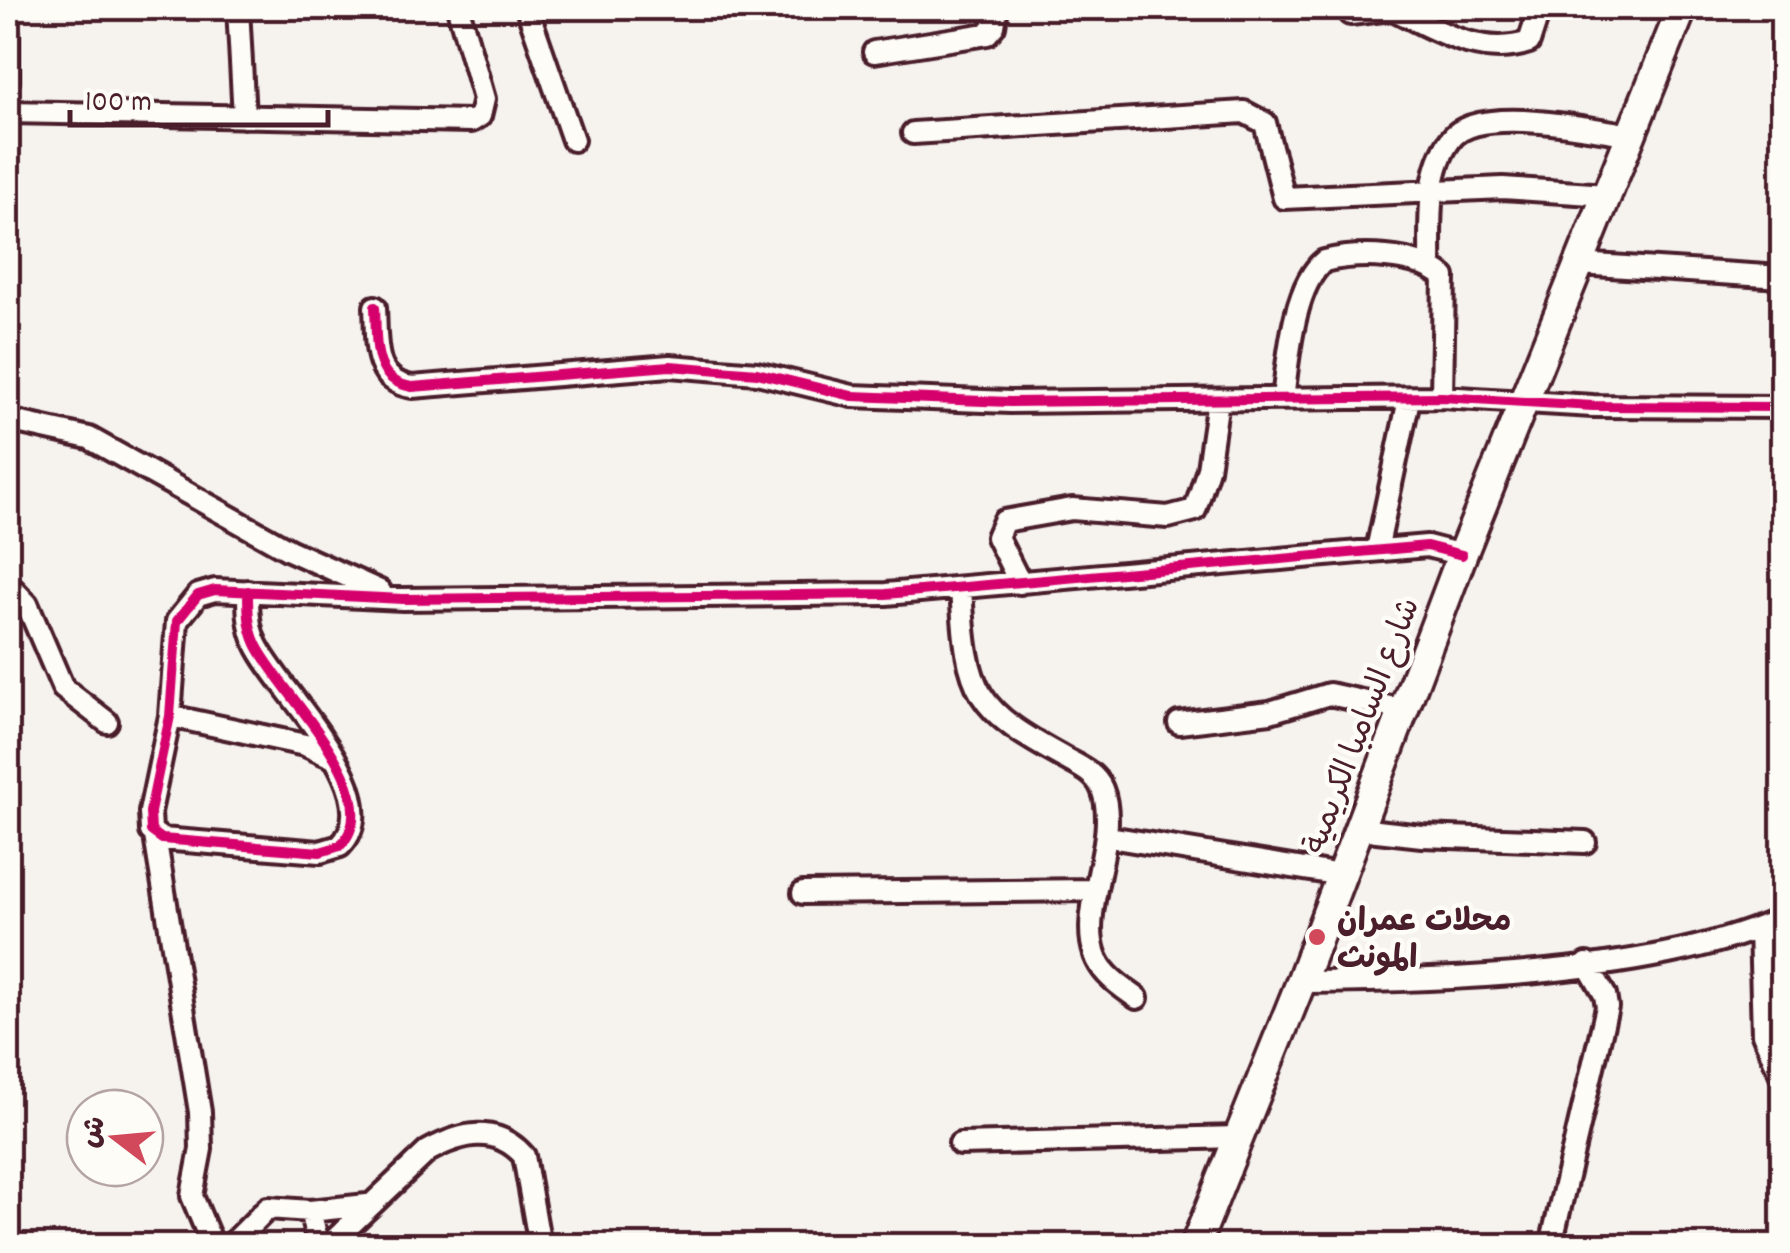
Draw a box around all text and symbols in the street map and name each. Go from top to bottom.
scale bar [70,65,328,127]
text: 100 m [85,83,152,126]
street label: شارع السامبا الكريمية [1295,592,1435,862]
place label: محلات عمران المونث [1337,901,1511,984]
marker: محلات عمران المونث [1306,926,1328,948]
north arrow [65,1088,165,1188]
text: ش [72,1112,119,1153]

